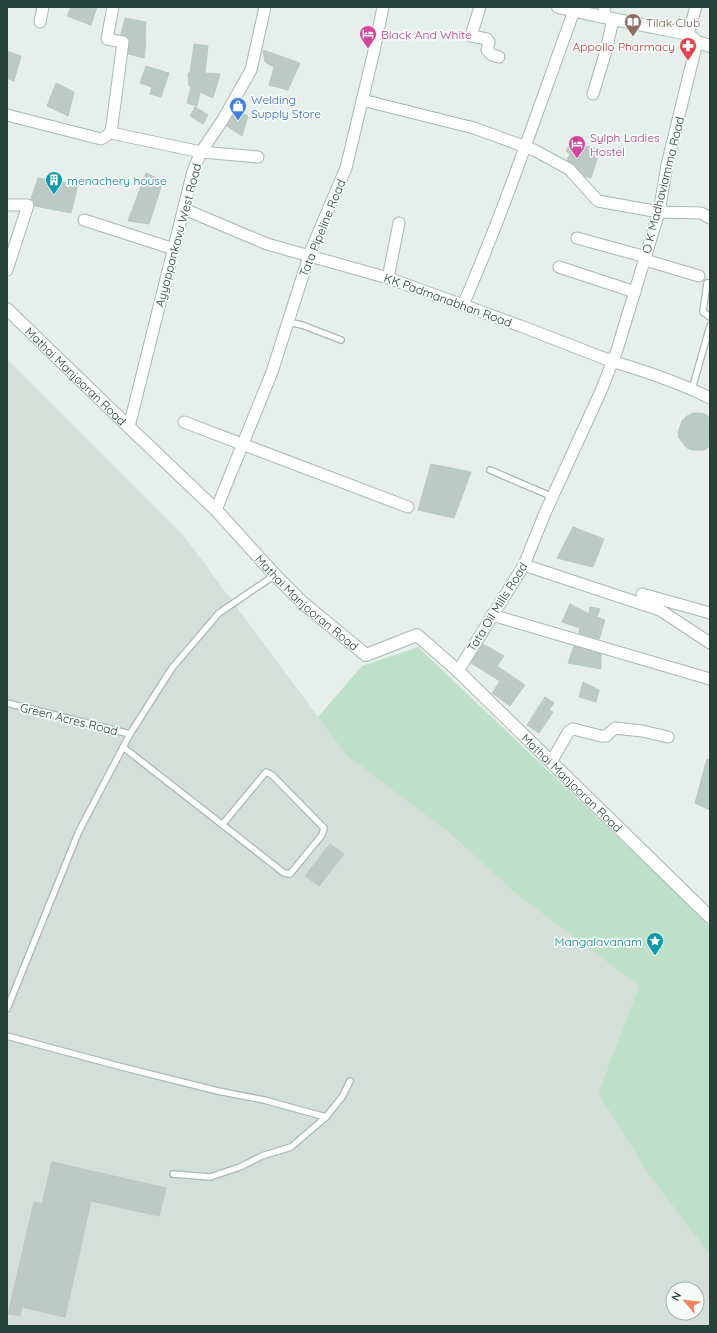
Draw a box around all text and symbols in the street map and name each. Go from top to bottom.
library icon: Tilak Club [623,12,643,37]
place label: Tilak Club [646,15,700,30]
hotel icon: Black And White [358,24,378,49]
place label: Black And White [381,27,472,42]
pharmacy icon: Appollo Pharmacy [678,36,698,61]
place label: Appollo Pharmacy [572,39,675,54]
place label: Welding Supply Store [251,92,321,121]
shop icon: Welding Supply Store [228,96,248,121]
street label: O K Madhaviamma Road [639,115,687,255]
place label: Sylph Ladies Hostel [590,130,660,159]
hotel icon: Sylph Ladies Hostel [567,134,587,159]
street label: Ayyappankavu West Road [152,162,204,308]
building icon: menachery house [44,170,64,195]
place label: menachery house [67,173,167,188]
street label: Tata Pipeline Road [296,177,348,279]
street label: KK Padmanabhan Road [382,270,514,330]
street label: Mathai Manjooran Road [22,323,130,428]
street label: Mathai Manjooran Road [252,551,362,653]
street label: Tata Oil Mills Road [464,560,530,654]
street label: Green Acres Road [19,700,119,738]
street label: Mathai Manjooran Road [519,730,626,835]
place icon: Mangalavanam [645,931,665,956]
place label: Mangalavanam [555,934,642,949]
north arrow [665,1281,705,1321]
text: N [668,1289,684,1303]

